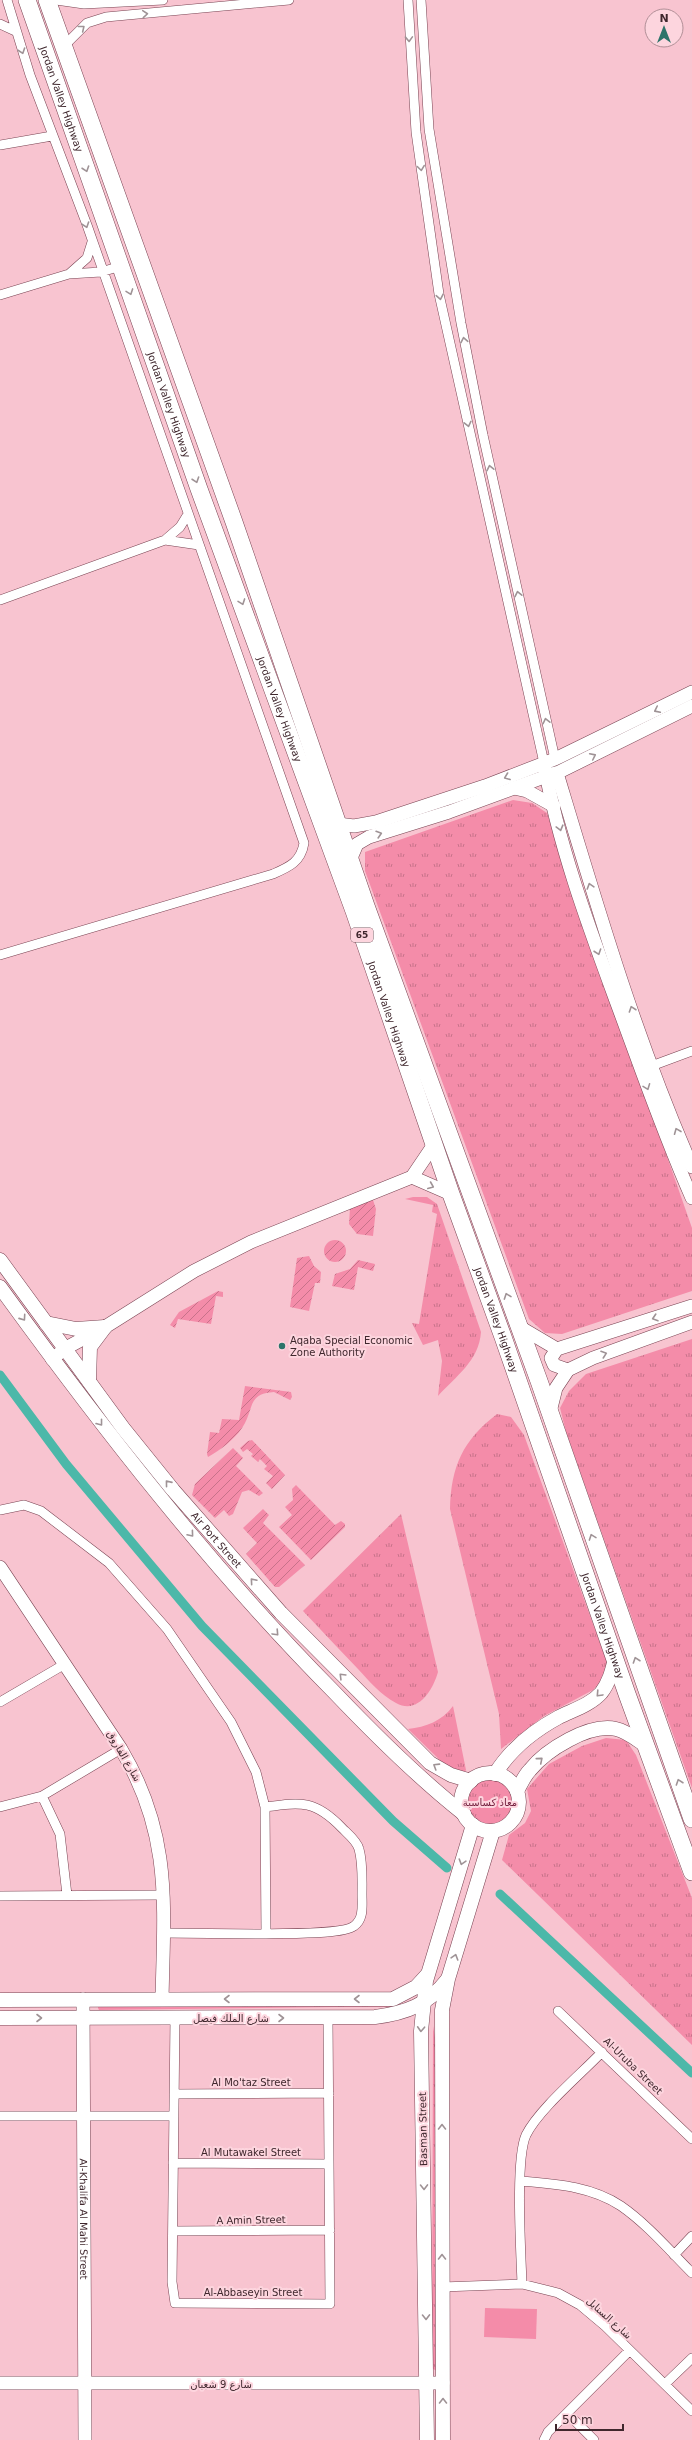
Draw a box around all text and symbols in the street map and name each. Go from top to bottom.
north arrow [644,8,684,48]
one-way arrow [142,10,148,19]
text: N [659,12,669,25]
one-way arrow [77,25,84,32]
one-way arrow [405,36,413,42]
street label: Jordan Valley Highway [38,44,86,153]
one-way arrow [17,47,26,54]
one-way arrow [82,165,90,172]
one-way arrow [417,165,426,171]
one-way arrow [82,222,90,229]
one-way arrow [125,288,134,295]
one-way arrow [435,294,444,300]
one-way arrow [461,337,469,343]
street label: Jordan Valley Highway [145,349,193,459]
one-way arrow [463,421,471,427]
one-way arrow [487,464,495,471]
one-way arrow [192,477,200,484]
one-way arrow [514,591,522,598]
one-way arrow [237,598,245,605]
street label: Jordan Valley Highway [255,654,304,763]
one-way arrow [654,705,661,713]
one-way arrow [543,718,551,725]
one-way arrow [589,753,596,761]
one-way arrow [504,773,511,781]
one-way arrow [555,824,564,831]
one-way arrow [375,830,382,839]
one-way arrow [586,883,595,890]
road number: 65 [351,928,373,942]
one-way arrow [594,948,602,955]
street label: Jordan Valley Highway [366,959,413,1069]
one-way arrow [628,1006,636,1013]
one-way arrow [643,1084,651,1091]
one-way arrow [674,1128,682,1135]
one-way arrow [428,1181,435,1189]
street label: Jordan Valley Highway [472,1265,521,1374]
one-way arrow [504,1293,512,1300]
one-way arrow [652,1313,659,1321]
one-way arrow [18,1314,25,1321]
place label: Aqaba Special Economic Zone Authority [290,1335,412,1358]
marker: Aqaba Special Economic Zone Authority [277,1341,287,1351]
one-way arrow [600,1351,607,1359]
one-way arrow [95,1418,102,1425]
one-way arrow [165,1481,172,1488]
street label: Air Port Street [189,1510,244,1570]
one-way arrow [186,1530,193,1537]
one-way arrow [589,1534,597,1541]
street label: Jordan Valley Highway [580,1570,627,1680]
one-way arrow [251,1578,258,1586]
one-way arrow [271,1628,278,1635]
one-way arrow [633,1656,641,1663]
one-way arrow [339,1673,347,1681]
one-way arrow [597,1689,604,1696]
street label: شارع الفاروق [104,1729,143,1784]
one-way arrow [535,1757,543,1764]
one-way arrow [433,1763,440,1770]
one-way arrow [675,1779,684,1786]
park label: معاذ كساسبة [463,1797,517,1808]
one-way arrow [458,1859,467,1866]
one-way arrow [450,1953,459,1960]
one-way arrow [224,1995,230,2003]
one-way arrow [354,1995,360,2003]
street label: شارع الملك فيصل [193,2013,269,2025]
one-way arrow [36,2014,42,2022]
one-way arrow [278,2014,284,2022]
one-way arrow [417,2026,426,2032]
street label: Al-Uruba Street [601,2035,665,2097]
street label: Al Mo'taz Street [211,2077,291,2088]
street label: Basman Street [417,2092,429,2166]
one-way arrow [438,2124,446,2130]
street label: Al Mutawakel Street [201,2147,301,2158]
street label: Al-Khalifa Al Mahi Street [78,2158,90,2280]
one-way arrow [420,2184,428,2190]
street label: A Amin Street [216,2214,286,2226]
one-way arrow [438,2254,446,2260]
street label: Al-Abbaseyin Street [204,2287,302,2298]
street label: شارع السنايل [584,2295,634,2342]
one-way arrow [422,2314,430,2320]
street label: شارع 9 شعبان [190,2379,252,2391]
one-way arrow [439,2398,447,2404]
scale bar [556,2406,623,2432]
text: 50 m [562,2413,593,2427]

